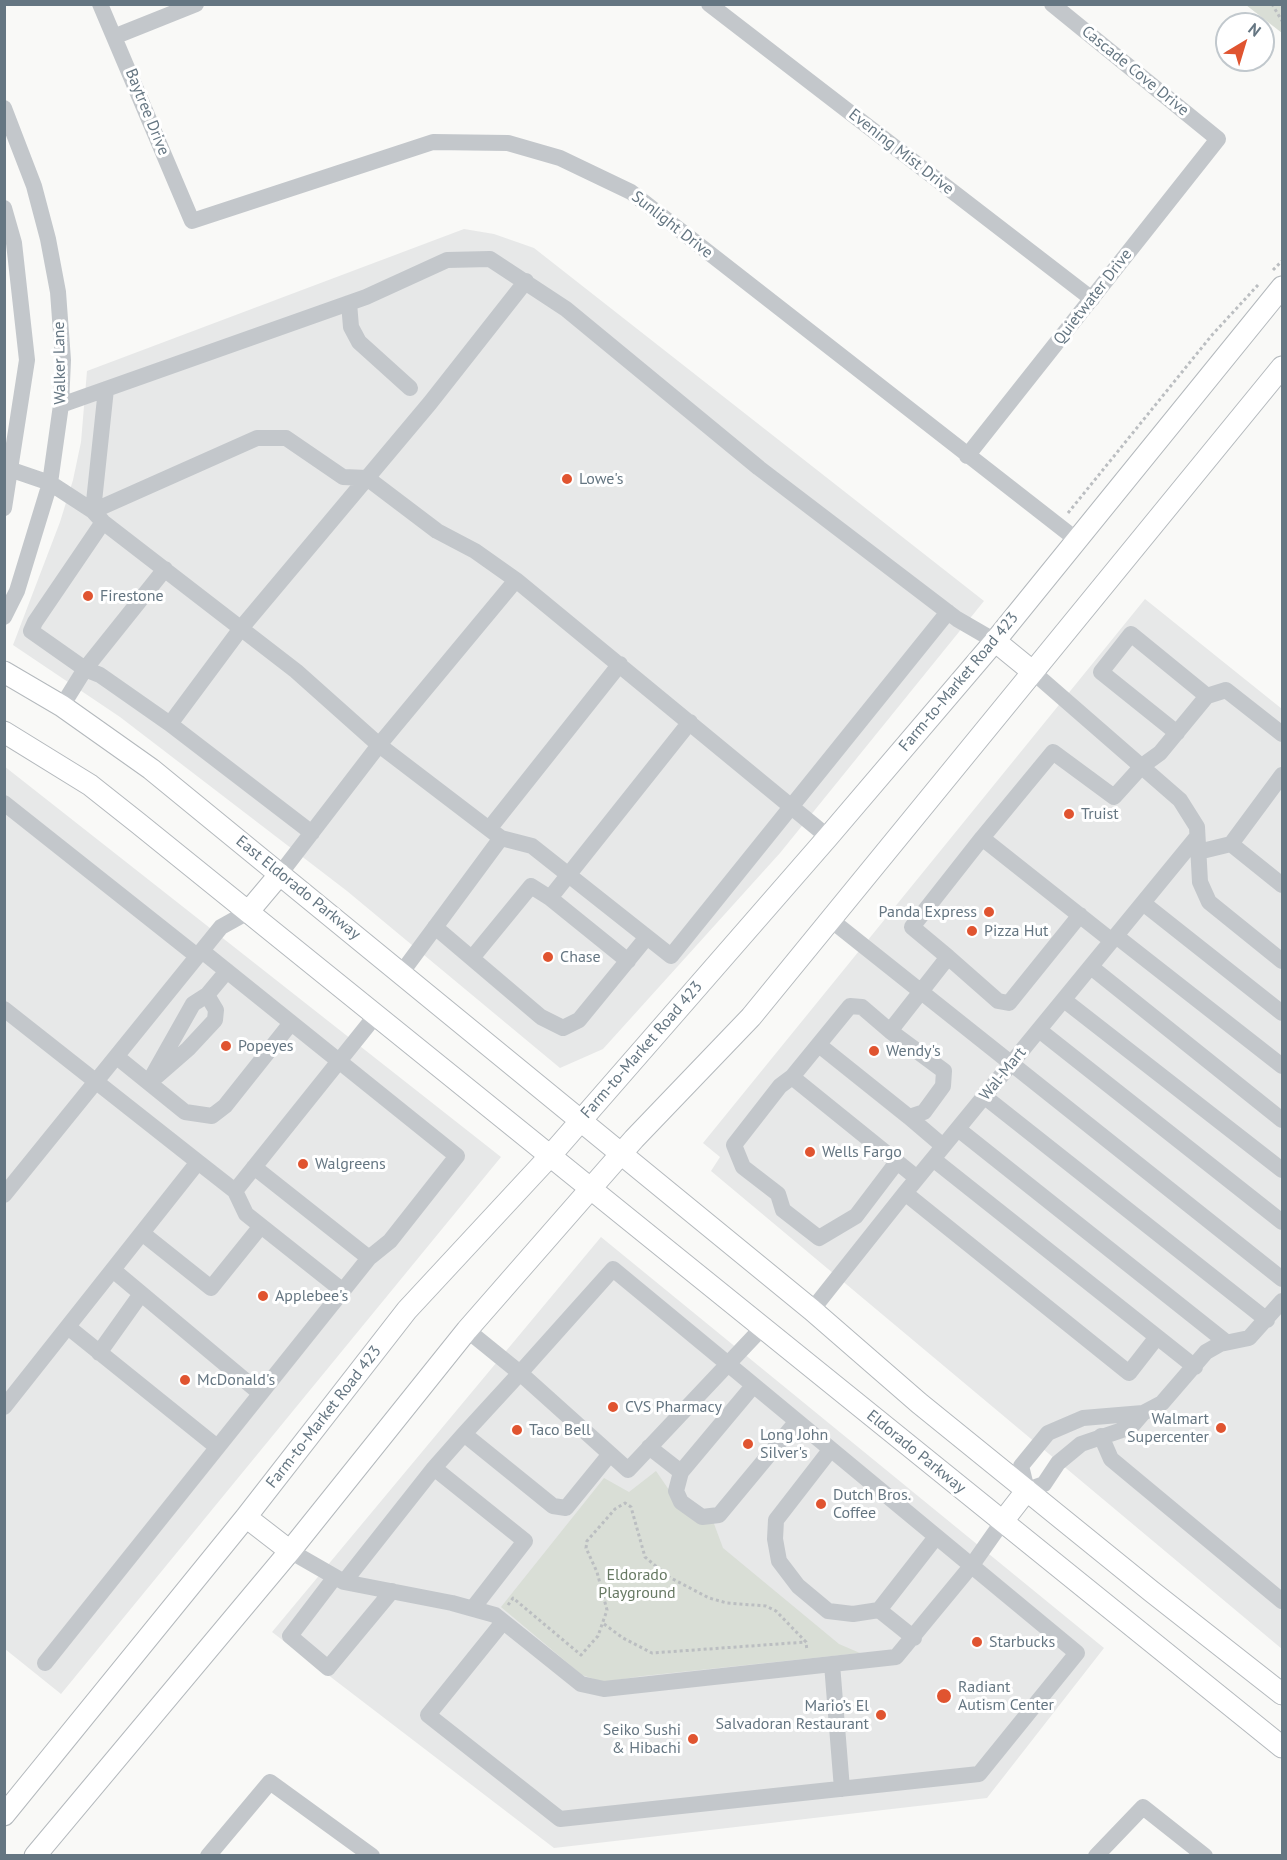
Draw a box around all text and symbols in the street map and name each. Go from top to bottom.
north arrow [1215,12,1275,72]
text: N [1245,18,1265,41]
street label: Cascade Cove Drive [1077,22,1193,120]
street label: Baytree Drive [121,66,173,158]
street label: Evening Mist Drive [845,105,957,199]
street label: Sunlight Drive [628,187,716,263]
street label: Quietwater Drive [1050,245,1136,349]
street label: Walker Lane [50,321,70,405]
place label: Lowe's [579,469,623,489]
marker: Lowe's [560,472,574,486]
place label: Firestone [100,586,164,606]
marker: Firestone [81,589,95,603]
street label: Farm-to-Market Road 423 [895,609,1023,755]
place label: Truist [1081,804,1119,824]
marker: Truist [1062,807,1076,821]
street label: East Eldorado Parkway [232,832,364,944]
place label: Panda Express [879,902,977,922]
marker: Panda Express [982,905,996,919]
place label: Pizza Hut [984,921,1049,941]
marker: Pizza Hut [965,924,979,938]
place label: Chase [560,947,601,967]
marker: Chase [541,950,555,964]
street label: Farm-to-Market Road 423 [577,977,707,1123]
place label: Popeyes [238,1036,294,1056]
marker: Popeyes [219,1039,233,1053]
place label: Wendy's [886,1041,941,1061]
marker: Wendy's [867,1044,881,1058]
street label: Wal-Mart [976,1044,1030,1104]
place label: Wells Fargo [822,1142,902,1162]
marker: Wells Fargo [803,1145,817,1159]
place label: Walgreens [315,1154,386,1174]
marker: Walgreens [296,1157,310,1171]
place label: Applebee's [275,1286,348,1306]
marker: Applebee's [256,1289,270,1303]
street label: Farm-to-Market Road 423 [262,1342,386,1492]
place label: McDonald's [197,1370,275,1390]
marker: McDonald's [178,1373,192,1387]
place label: CVS Pharmacy [625,1397,722,1417]
marker: CVS Pharmacy [606,1400,620,1414]
street label: Eldorado Parkway [863,1406,969,1498]
place label: Walmart Supercenter [1127,1409,1209,1447]
place label: Taco Bell [529,1420,591,1440]
marker: Walmart Supercenter [1214,1421,1228,1435]
marker: Taco Bell [510,1423,524,1437]
place label: Long John Silver's [760,1425,828,1463]
marker: Long John Silver's [741,1437,755,1451]
place label: Dutch Bros. Coffee [833,1485,911,1523]
marker: Dutch Bros. Coffee [814,1497,828,1511]
park label: Eldorado Playground [598,1565,676,1603]
place label: Starbucks [989,1632,1055,1652]
marker: Starbucks [970,1635,984,1649]
place label: Radiant Autism Center [958,1677,1054,1715]
marker: Radiant Autism Center [935,1687,953,1705]
place label: Mario’s El Salvadoran Restaurant [716,1696,869,1734]
marker: Mario’s El Salvadoran Restaurant [874,1708,888,1722]
place label: Seiko Sushi & Hibachi [603,1720,681,1758]
marker: Seiko Sushi & Hibachi [686,1732,700,1746]

